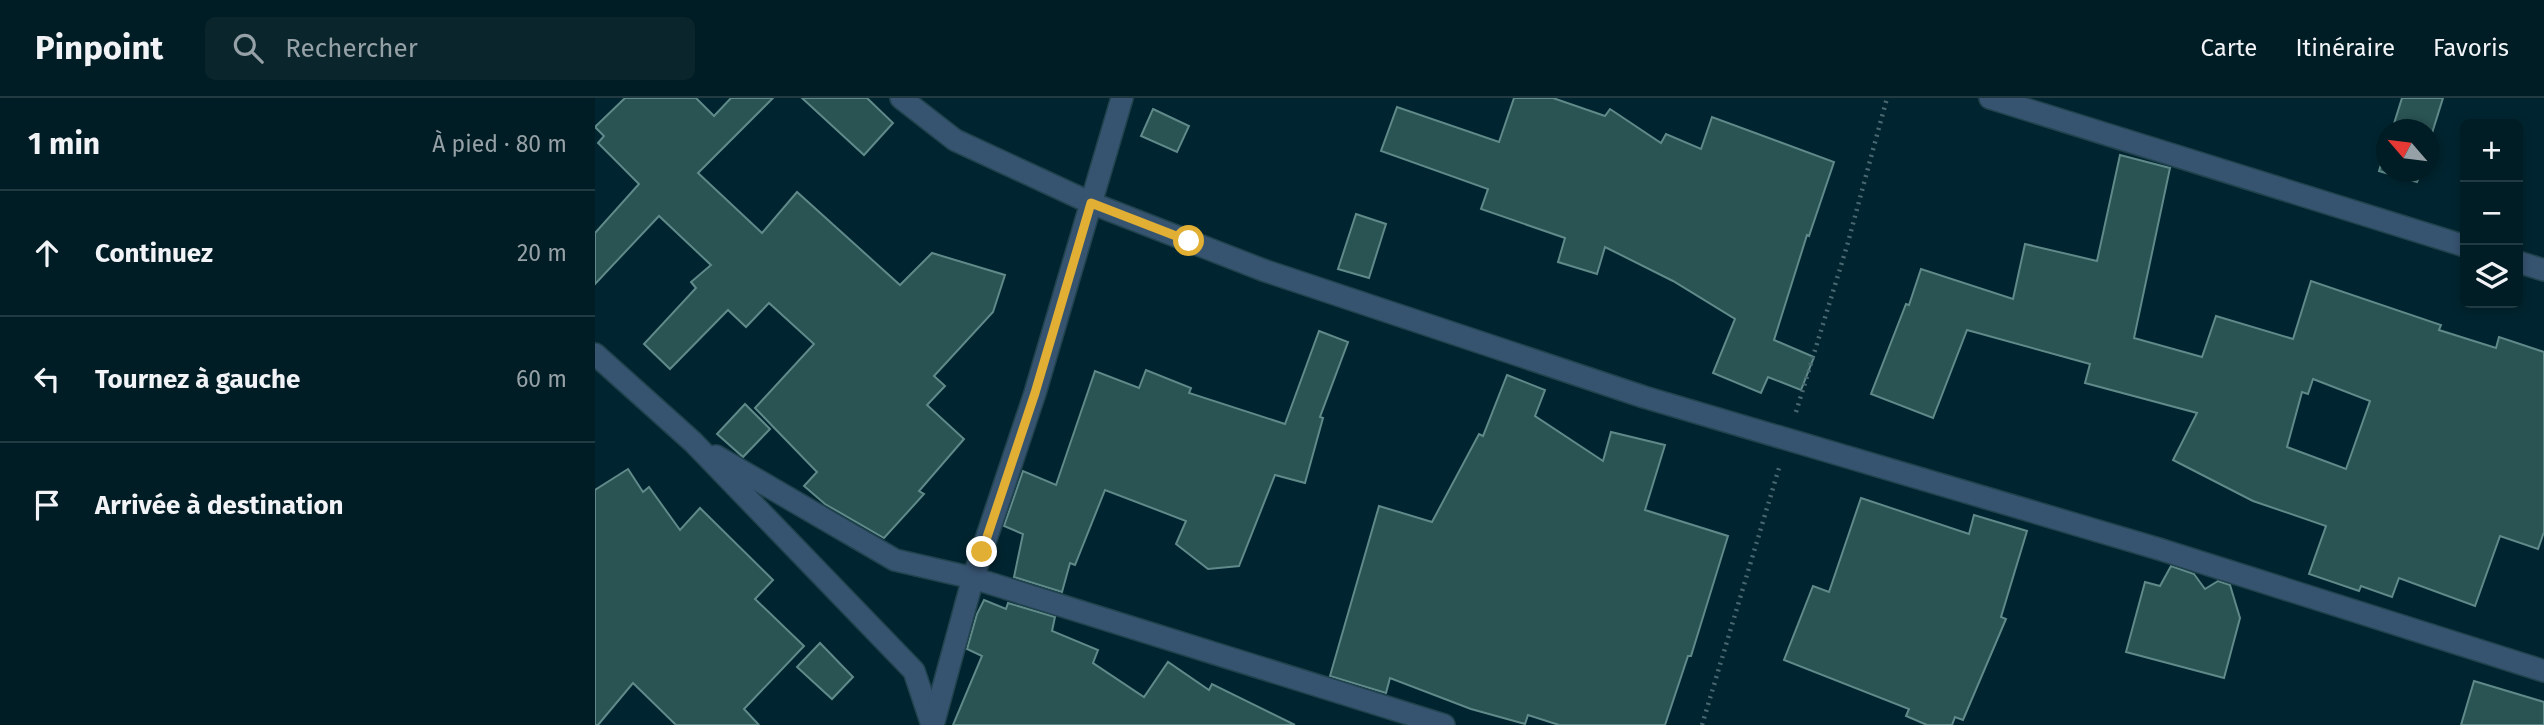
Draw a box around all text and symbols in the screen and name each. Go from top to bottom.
search box [205,17,695,80]
text: Pinpoint [35,28,163,68]
icon: search [229,29,267,67]
text: Rechercher [285,33,418,64]
text: Carte [2201,34,2257,62]
text: Itinéraire [2295,34,2395,62]
text: Favoris [2433,34,2509,62]
north arrow [2376,119,2439,182]
map controls [2460,119,2523,308]
button: + [2460,119,2523,182]
text: 1 min [28,126,100,162]
text: À pied · 80 m [432,130,567,158]
button: − [2460,182,2523,245]
route start [1173,225,1204,256]
icon: ahead [28,234,66,272]
text: Continuez [95,238,213,269]
text: 20 m [517,239,567,267]
button: layers [2460,245,2523,308]
icon: left [28,360,66,398]
text: Tournez à gauche [95,364,300,395]
text: 60 m [516,365,567,393]
icon: arrive [28,486,66,524]
text: Arrivée à destination [95,490,344,521]
route end [966,536,997,567]

